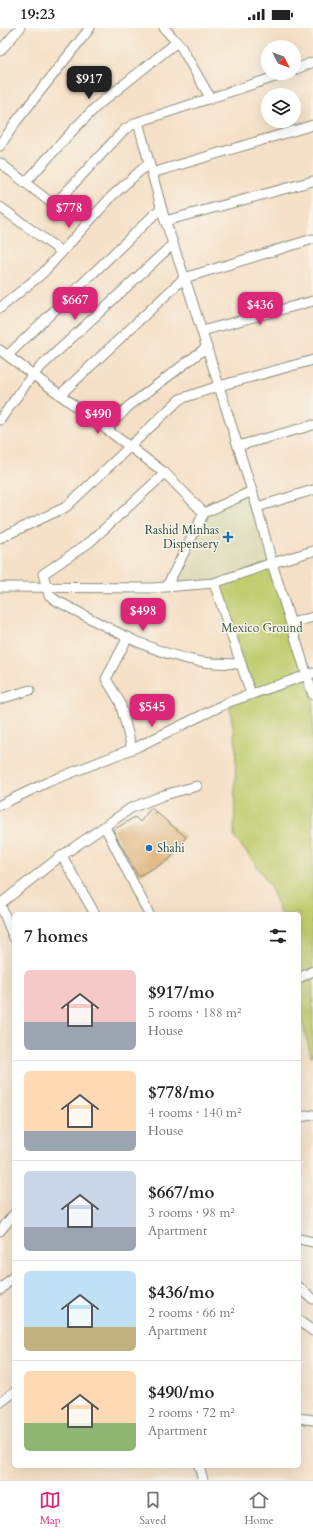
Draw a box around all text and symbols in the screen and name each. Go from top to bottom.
text: 19:23 [20,4,55,24]
north arrow [261,40,301,80]
map controls [261,40,301,128]
pin: $917 [65,66,113,100]
text: $917 [76,70,102,88]
button: layers [261,88,301,128]
pin: $778 [45,195,93,229]
text: $778 [56,199,82,217]
pin: $667 [51,287,99,321]
text: $667 [62,291,88,309]
pin: $436 [236,292,284,326]
text: $436 [247,296,273,314]
pin: $490 [74,401,122,435]
text: $490 [85,405,111,423]
place label: Rashid Minhas Dispensery [145,522,220,552]
marker: Rashid Minhas Dispensery [222,531,234,543]
pin: $498 [119,598,167,632]
text: $498 [130,602,156,620]
park label: Mexico Ground [221,620,303,636]
pin: $545 [128,694,176,728]
text: $545 [139,698,165,716]
place label: Shahi [157,840,185,856]
marker: Shahi [144,843,154,853]
text: 7 homes [24,925,88,948]
icon: filters [267,925,289,947]
text: $917/mo [148,981,214,1004]
icon: home [56,986,104,1034]
text: 5 rooms · 188 m² [148,1004,241,1022]
text: House [148,1022,183,1040]
text: $778/mo [148,1081,214,1104]
icon: home [56,1087,104,1135]
text: 4 rooms · 140 m² [148,1104,241,1122]
text: House [148,1122,183,1140]
text: $667/mo [148,1181,214,1204]
icon: home [56,1187,104,1235]
text: 3 rooms · 98 m² [148,1204,235,1222]
text: Apartment [148,1222,207,1240]
text: $436/mo [148,1281,214,1304]
icon: home [56,1287,104,1335]
text: 2 rooms · 66 m² [148,1304,235,1322]
text: Apartment [148,1322,207,1340]
text: $490/mo [148,1381,214,1404]
icon: home [56,1387,104,1435]
text: 2 rooms · 72 m² [148,1404,235,1422]
text: Apartment [148,1422,207,1440]
tab: Map [39,1489,61,1528]
tab: Saved [139,1489,166,1528]
tab: Home [244,1489,274,1528]

